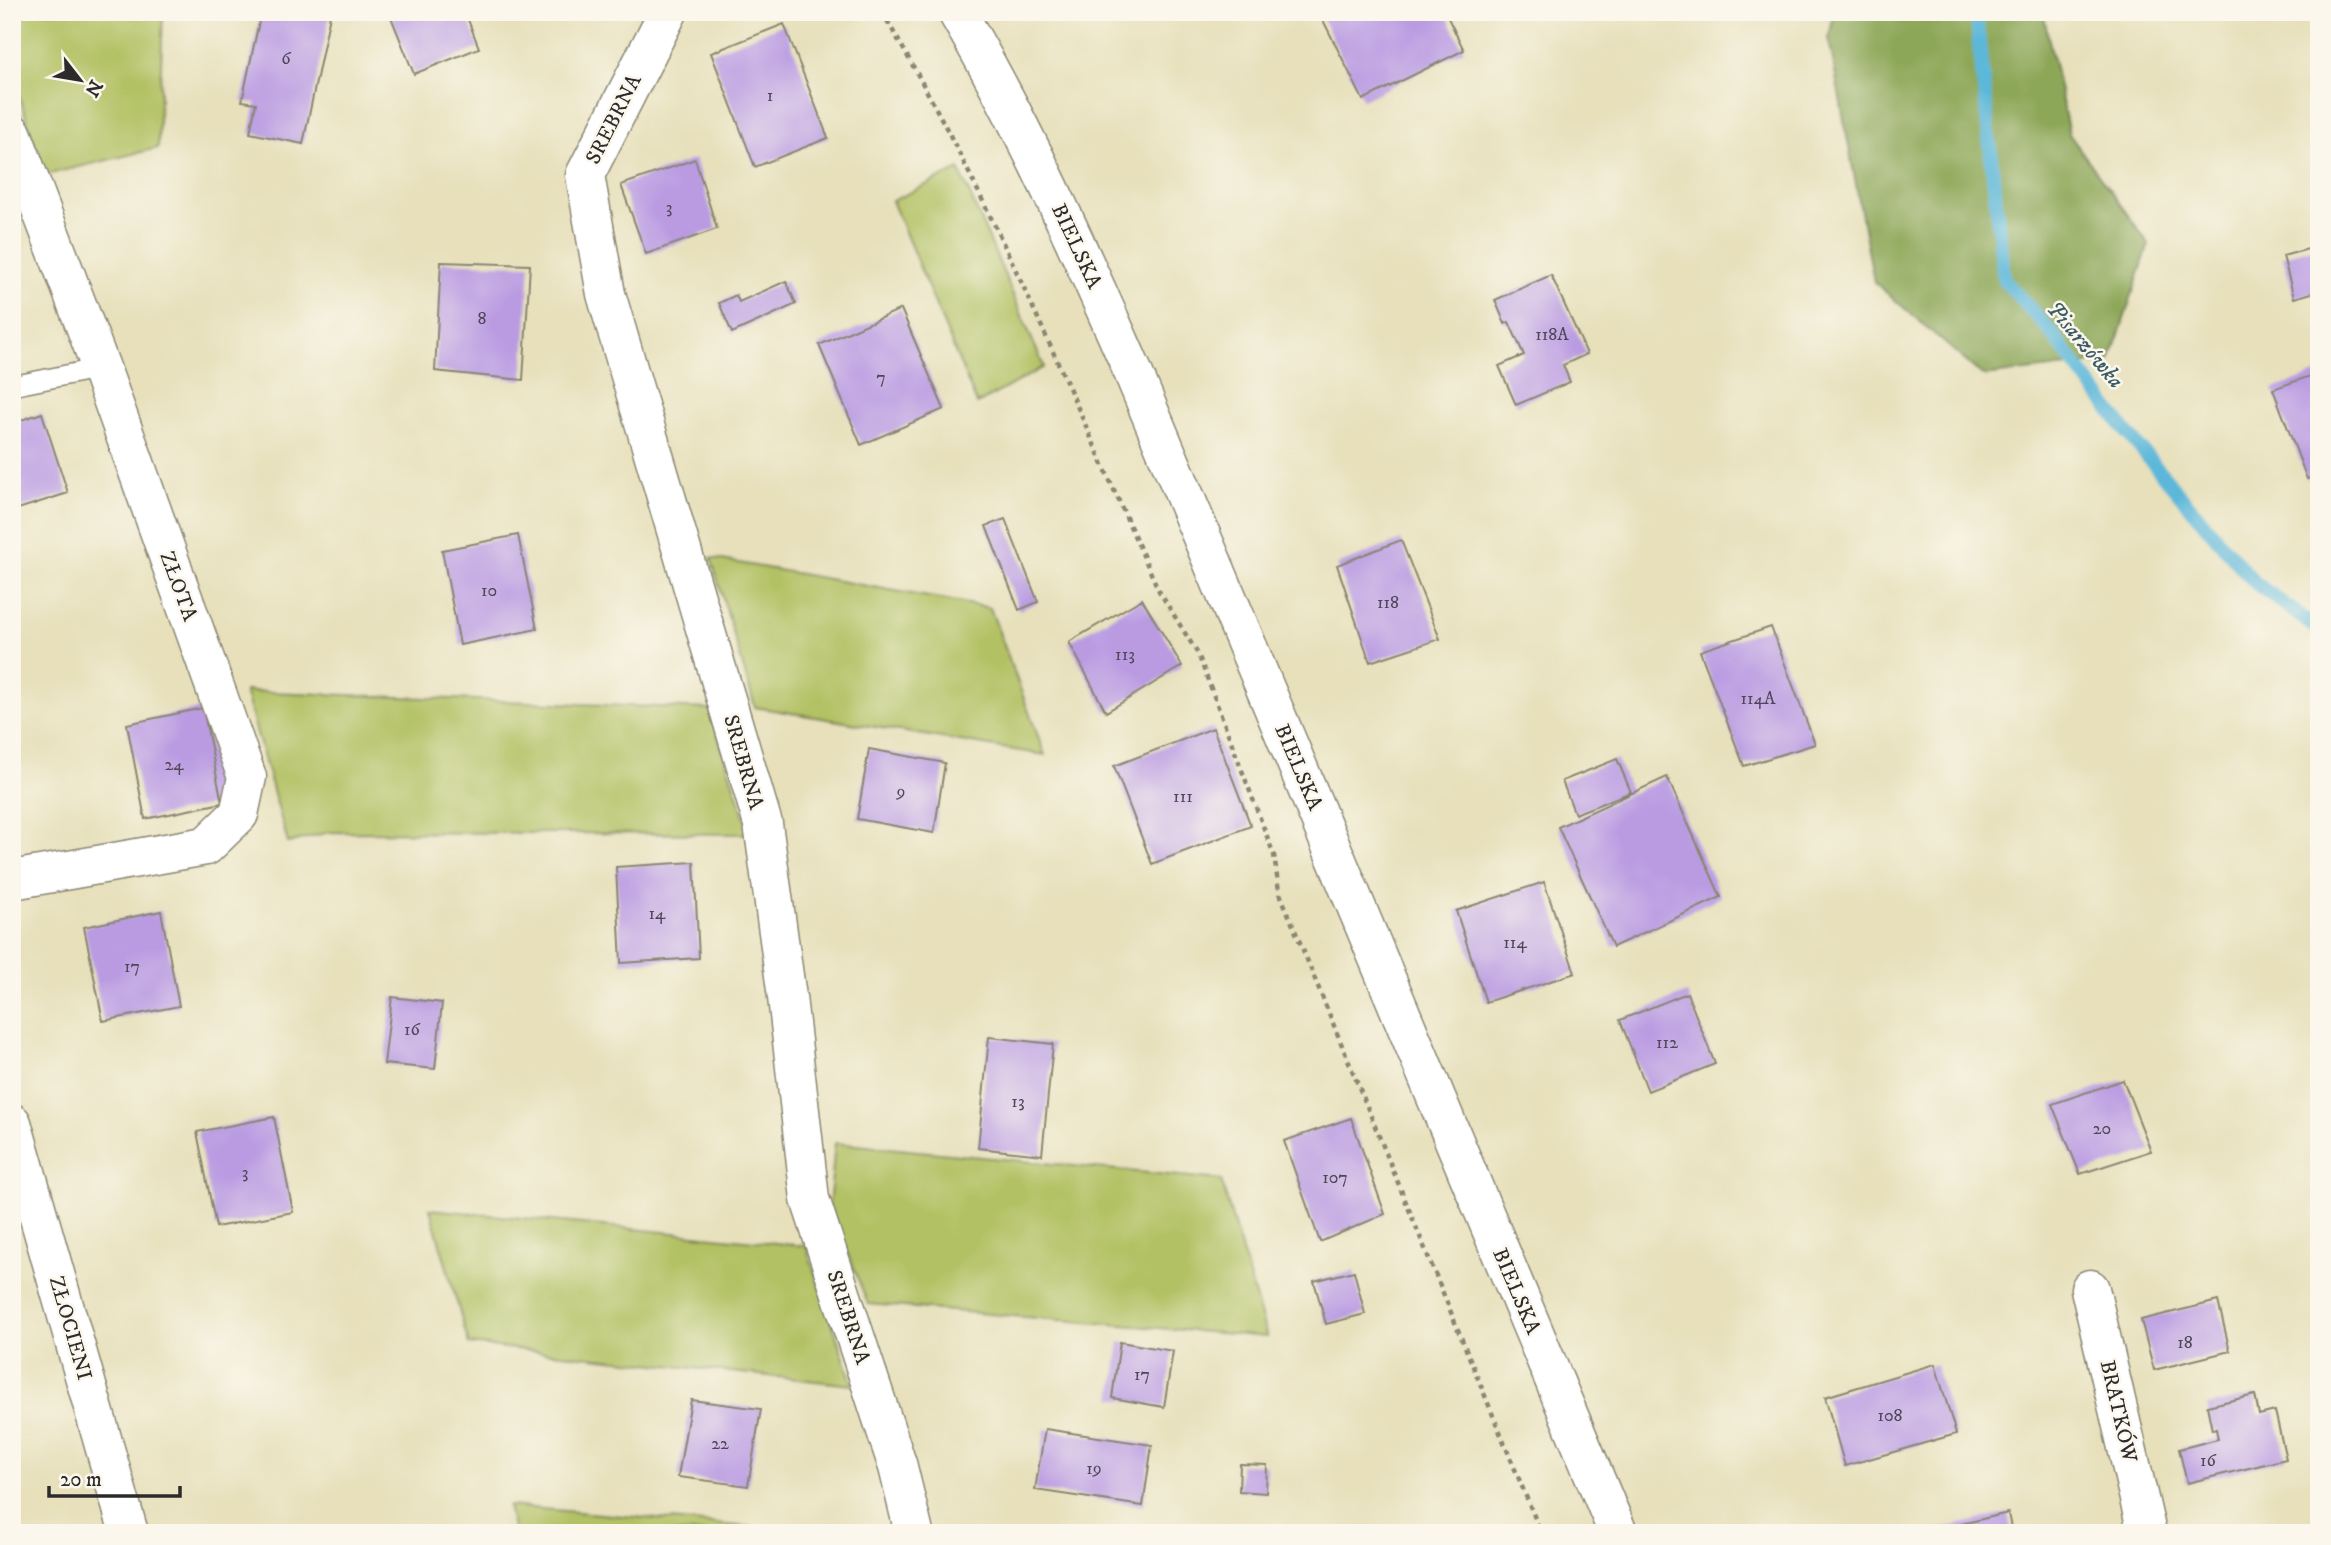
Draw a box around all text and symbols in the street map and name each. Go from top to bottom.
north arrow [46,46,116,116]
house number: 6 [281,48,291,70]
street label: SREBRNA [580,70,648,169]
text: N [79,75,107,101]
house number: 1 [767,85,773,107]
house number: 3 [666,197,672,219]
street label: BIELSKA [1045,200,1107,294]
water label: Pisarzówka [2040,295,2130,395]
house number: 8 [477,308,487,330]
house number: 118A [1535,324,1569,346]
house number: 7 [876,367,886,389]
street label: ZŁOTA [153,548,203,625]
house number: 10 [481,580,497,602]
house number: 118 [1377,592,1399,614]
house number: 113 [1115,644,1135,666]
house number: 114A [1740,688,1776,710]
street label: SREBRNA [717,712,769,813]
street label: BIELSKA [1268,720,1328,815]
house number: 24 [164,754,184,776]
house number: 9 [896,781,905,803]
house number: 111 [1173,786,1193,808]
house number: 14 [649,903,666,925]
house number: 114 [1503,932,1527,954]
house number: 17 [124,956,140,978]
house number: 16 [404,1019,421,1041]
house number: 112 [1656,1032,1678,1054]
house number: 13 [1011,1091,1025,1113]
house number: 20 [2093,1118,2111,1140]
house number: 3 [242,1162,248,1184]
house number: 107 [1322,1167,1348,1189]
street label: BIELSKA [1486,1244,1546,1339]
street label: SREBRNA [821,1267,876,1368]
street label: ZŁOCIENI [43,1273,97,1383]
house number: 18 [2177,1332,2193,1354]
street label: BRATKÓW [2094,1357,2145,1466]
house number: 17 [1134,1364,1150,1386]
house number: 108 [1877,1405,1903,1427]
house number: 22 [711,1433,729,1455]
house number: 16 [2200,1450,2217,1472]
scale bar [49,1454,180,1498]
house number: 19 [1086,1458,1102,1480]
text: 20 m [60,1467,102,1493]

